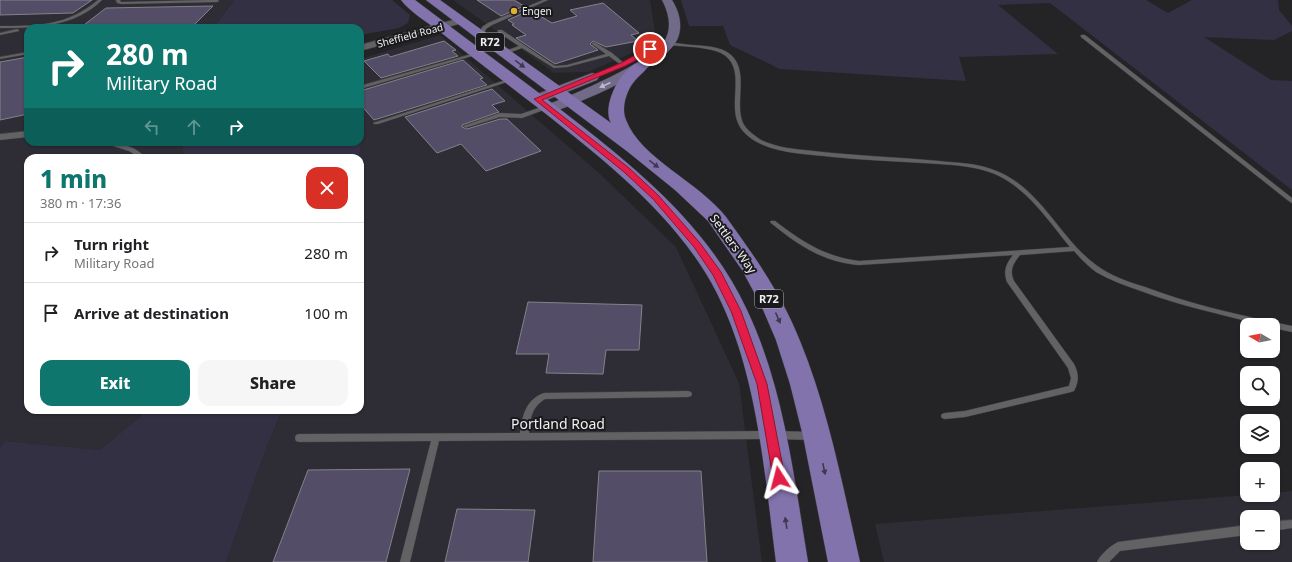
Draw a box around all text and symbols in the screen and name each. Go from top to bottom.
place label: Engen [522,4,552,18]
marker: Engen [509,6,519,16]
street label: Sheffield Road [375,19,445,51]
pin [633,32,667,66]
road number: R72 [476,33,504,51]
text: 280 m [106,35,189,73]
icon: arrive [639,38,661,60]
icon: right [40,40,92,92]
one-way arrow [515,60,525,68]
text: Military Road [106,71,217,95]
one-way arrow [599,82,610,88]
icon: left [141,116,163,138]
icon: ahead [183,116,205,138]
icon: right [225,116,247,138]
one-way arrow [649,160,660,168]
text: 1 min [40,162,107,195]
button: close [306,167,348,209]
text: 380 m · 17:36 [40,194,121,212]
street label: Settlers Way [706,211,761,278]
text: Turn right [74,234,149,254]
icon: right [40,242,62,264]
text: 280 m [304,243,348,263]
text: Military Road [74,254,154,272]
road number: R72 [755,290,783,308]
icon: arrive [40,302,62,324]
text: Arrive at destination [74,303,229,323]
text: 100 m [304,303,348,323]
one-way arrow [775,312,781,324]
north arrow [1240,318,1280,358]
map controls [1240,318,1280,550]
button: Exit [40,360,190,406]
button: Share [198,360,348,406]
button: search [1240,366,1280,406]
street label: Portland Road [511,414,605,433]
button: layers [1240,414,1280,454]
position arrow [758,457,800,499]
button: + [1240,462,1280,502]
one-way arrow [822,463,828,475]
button: − [1240,510,1280,550]
one-way arrow [783,517,789,530]

